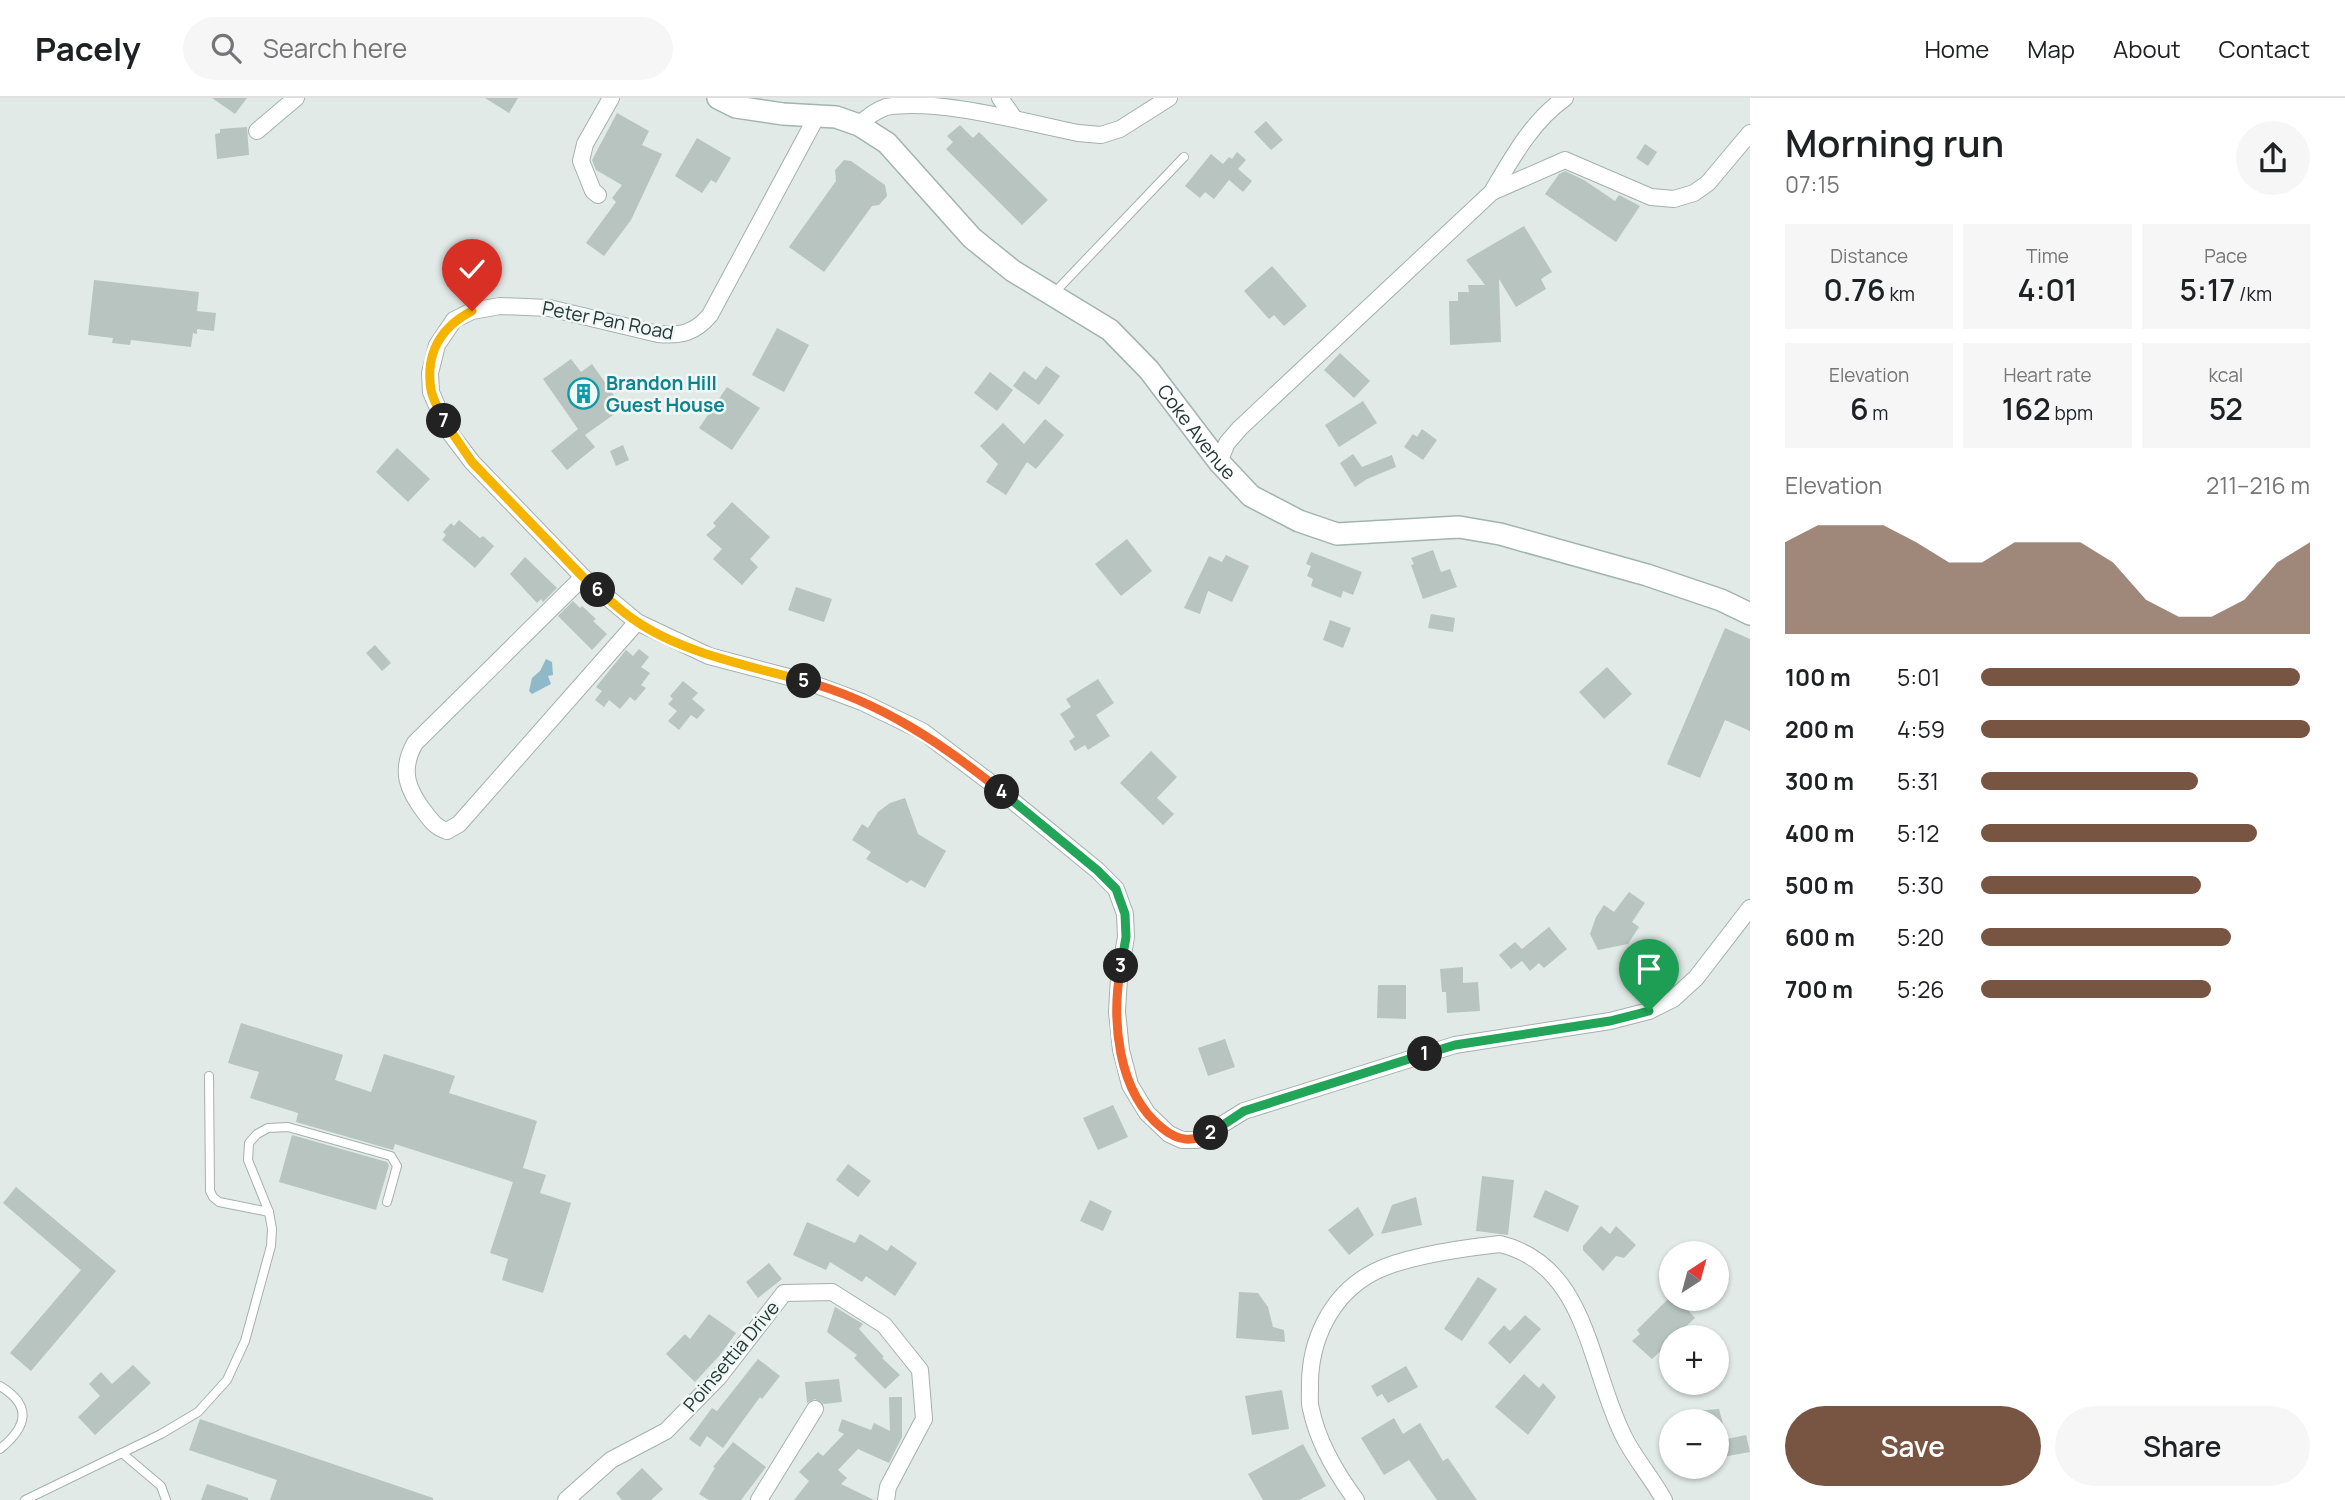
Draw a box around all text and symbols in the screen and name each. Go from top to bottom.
search box [183,17,673,80]
text: Pacely [35,26,141,71]
icon: search [207,29,245,67]
text: Search here [263,30,407,66]
text: Home [1924,32,1989,65]
text: Map [2027,32,2075,65]
text: About [2113,32,2181,65]
text: Contact [2219,32,2310,65]
text: Morning run [1785,116,2004,168]
button: share [2236,121,2310,195]
text: 07:15 [1785,168,1840,200]
pin [442,239,502,311]
text: Distance [1830,243,1908,269]
text: Time [2026,243,2069,269]
text: Pace [2204,243,2247,269]
icon: check [453,250,491,288]
text: 0.76 [1823,269,1886,310]
text: 4:01 [2018,269,2077,310]
text: 5:17 [2180,269,2235,310]
text: km [1886,281,1915,307]
text: /km [2235,281,2272,307]
street label: Peter Pan Road [540,295,676,345]
text: Elevation [1829,362,1909,388]
text: Heart rate [2003,362,2092,388]
text: kcal [2208,362,2243,388]
place label: Brandon Hill Guest House [606,370,725,418]
building icon: Brandon Hill Guest House [566,377,600,411]
street label: Coke Avenue [1151,379,1242,485]
text: 6 [1850,388,1869,429]
text: 162 [2002,388,2051,429]
text: 52 [2209,388,2243,429]
text: m [1869,400,1888,426]
text: bpm [2051,400,2093,426]
pin: 7 [426,404,462,438]
text: 7 [438,407,449,433]
text: Elevation [1785,469,1882,501]
text: 211–216 m [2206,469,2310,501]
pin: 6 [580,573,616,608]
text: 6 [592,576,603,602]
text: 100 m [1785,661,1851,693]
text: 5:01 [1897,661,1940,693]
pin: 5 [786,664,822,698]
text: 5 [798,667,809,693]
text: 200 m [1785,713,1854,745]
text: 4:59 [1897,713,1945,745]
text: 300 m [1785,765,1854,797]
text: 5:31 [1897,765,1939,797]
pin: 4 [984,774,1020,810]
text: 4 [996,778,1007,804]
text: 400 m [1785,817,1855,849]
text: 5:12 [1897,817,1939,849]
text: 500 m [1785,869,1854,901]
text: 5:30 [1897,869,1944,901]
text: 600 m [1785,921,1855,953]
text: 5:20 [1897,921,1944,953]
pin [1619,939,1679,1011]
pin: 3 [1104,948,1138,984]
icon: arrive [1630,950,1668,988]
text: 3 [1115,952,1126,978]
text: 700 m [1785,973,1853,1005]
text: 5:26 [1897,973,1945,1005]
pin: 1 [1408,1037,1442,1072]
text: 1 [1420,1040,1429,1066]
pin: 2 [1194,1116,1228,1150]
text: 2 [1205,1119,1216,1145]
north arrow [1659,1241,1729,1311]
map controls [1659,1241,1729,1479]
street label: Poinsettia Drive [677,1295,785,1417]
button: + [1659,1325,1729,1395]
button: Save [1785,1406,2041,1486]
button: Share [2055,1406,2310,1486]
button: − [1659,1409,1729,1479]

